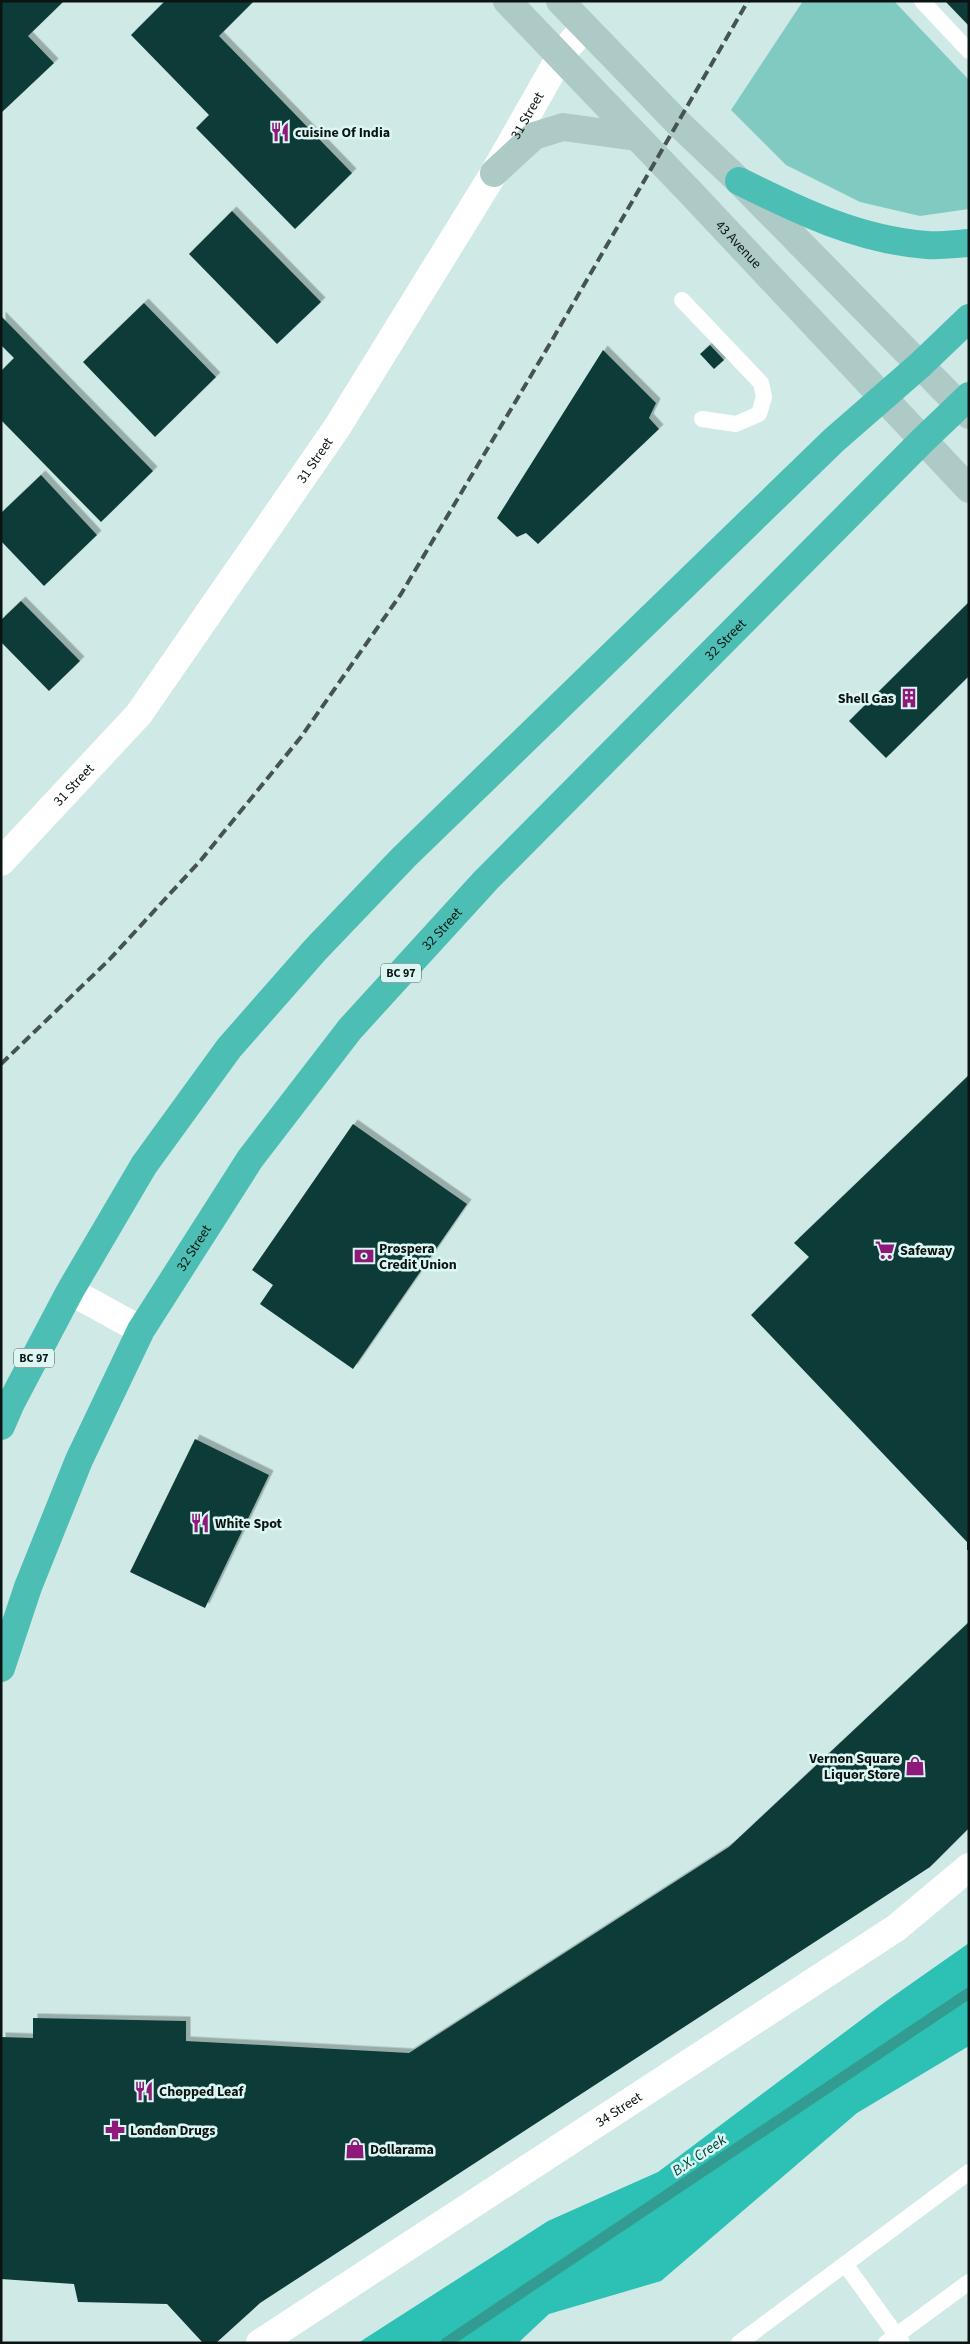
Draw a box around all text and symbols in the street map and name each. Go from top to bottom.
street label: 31 Street [506,88,549,143]
restaurant icon: cuisine Of India [269,121,291,143]
place label: cuisine Of India [295,123,390,143]
street label: 43 Avenue [710,216,766,273]
street label: 31 Street [292,433,338,488]
street label: 32 Street [700,614,751,665]
building icon: Shell Gas [898,687,920,709]
place label: Shell Gas [838,689,894,709]
street label: 31 Street [49,759,99,811]
street label: 32 Street [418,903,467,955]
road number: BC 97 [381,964,421,982]
street label: 32 Street [172,1221,217,1275]
place label: Prospera Credit Union [379,1239,457,1275]
supermarket icon: Safeway [874,1239,896,1261]
place label: Safeway [900,1241,953,1261]
bank icon: Prospera Credit Union [353,1245,375,1267]
road number: BC 97 [14,1349,54,1368]
restaurant icon: White Spot [189,1512,211,1534]
place label: White Spot [215,1514,283,1534]
place label: Vernon Square Liquor Store [808,1749,900,1785]
shop icon: Vernon Square Liquor Store [904,1755,926,1777]
restaurant icon: Chopped Leaf [133,2080,155,2102]
place label: Chopped Leaf [159,2082,245,2102]
street label: 34 Street [592,2087,646,2132]
pharmacy icon: London Drugs [104,2119,126,2141]
place label: London Drugs [130,2121,216,2141]
water label: B.X. Creek [668,2129,731,2181]
shop icon: Dollarama [344,2138,366,2160]
place label: Dollarama [370,2140,434,2160]

